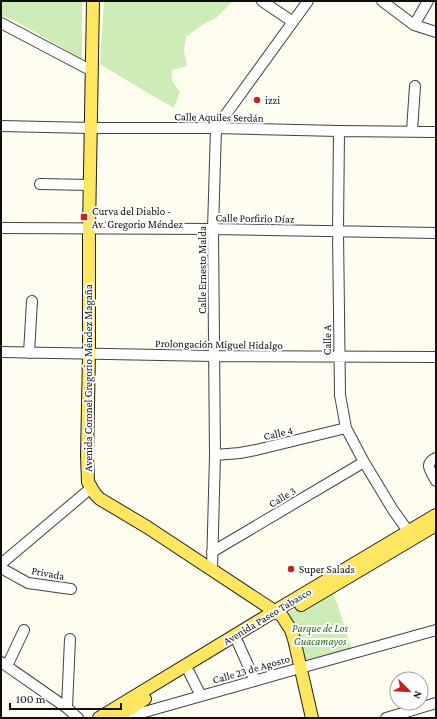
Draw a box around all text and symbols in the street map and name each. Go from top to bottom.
place label: izzi [265,94,280,106]
marker: izzi [252,95,262,105]
street label: Calle Aquiles Serdán [174,110,264,125]
place label: Curva del Diablo - Av. Gregorio Méndez [92,205,183,231]
street label: Calle Porfirio Díaz [215,211,295,225]
marker: Curva del Diablo - Av. Gregorio Méndez [79,212,89,222]
street label: Calle Ernesto Malda [196,226,208,314]
street label: Avenida Coronel Gregorio Méndez Magaña [82,284,95,472]
street label: Calle A [321,324,333,355]
street label: Prolongación Miguel Hidalgo [155,337,283,352]
street label: Calle 4 [262,424,294,442]
street label: Calle 3 [266,484,298,510]
place label: Super Salads [299,563,355,576]
street label: Privada [31,564,65,582]
marker: Super Salads [286,564,296,574]
street label: Avenida Paseo Tabasco [221,585,314,647]
park label: Parque de Los Guacamayos [292,622,348,648]
street label: Calle 23 de Agosto [211,652,292,687]
north arrow [389,671,429,711]
scale bar [10,685,121,711]
text: N [411,689,425,701]
text: 100 m [16,692,46,706]

